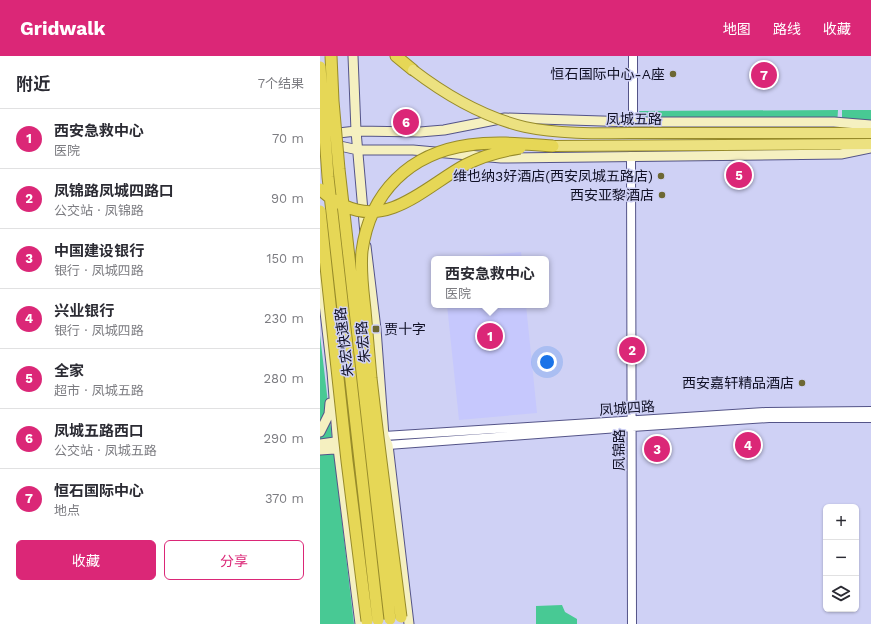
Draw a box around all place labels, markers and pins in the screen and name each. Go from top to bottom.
pin: 7 [751,60,777,90]
place label: 恒石国际中心-A座 [551,66,665,82]
marker: 恒石国际中心-A座 [668,69,678,79]
pin: 6 [393,107,419,137]
pin: 5 [726,160,752,190]
place label: 维也纳3好酒店(西安凤城五路店) [453,168,653,184]
marker: 维也纳3好酒店(西安凤城五路店) [656,171,666,181]
place label: 西安亚黎酒店 [570,187,654,203]
marker: 西安亚黎酒店 [657,190,667,200]
place label: 贾十字 [384,321,426,337]
pin: 1 [477,321,503,351]
marker: 贾十字 [371,324,381,334]
pin: 2 [619,335,645,365]
place label: 西安嘉轩精品酒店 [682,375,794,391]
marker: 西安嘉轩精品酒店 [797,378,807,388]
pin: 4 [735,430,761,460]
pin: 3 [644,434,670,464]

